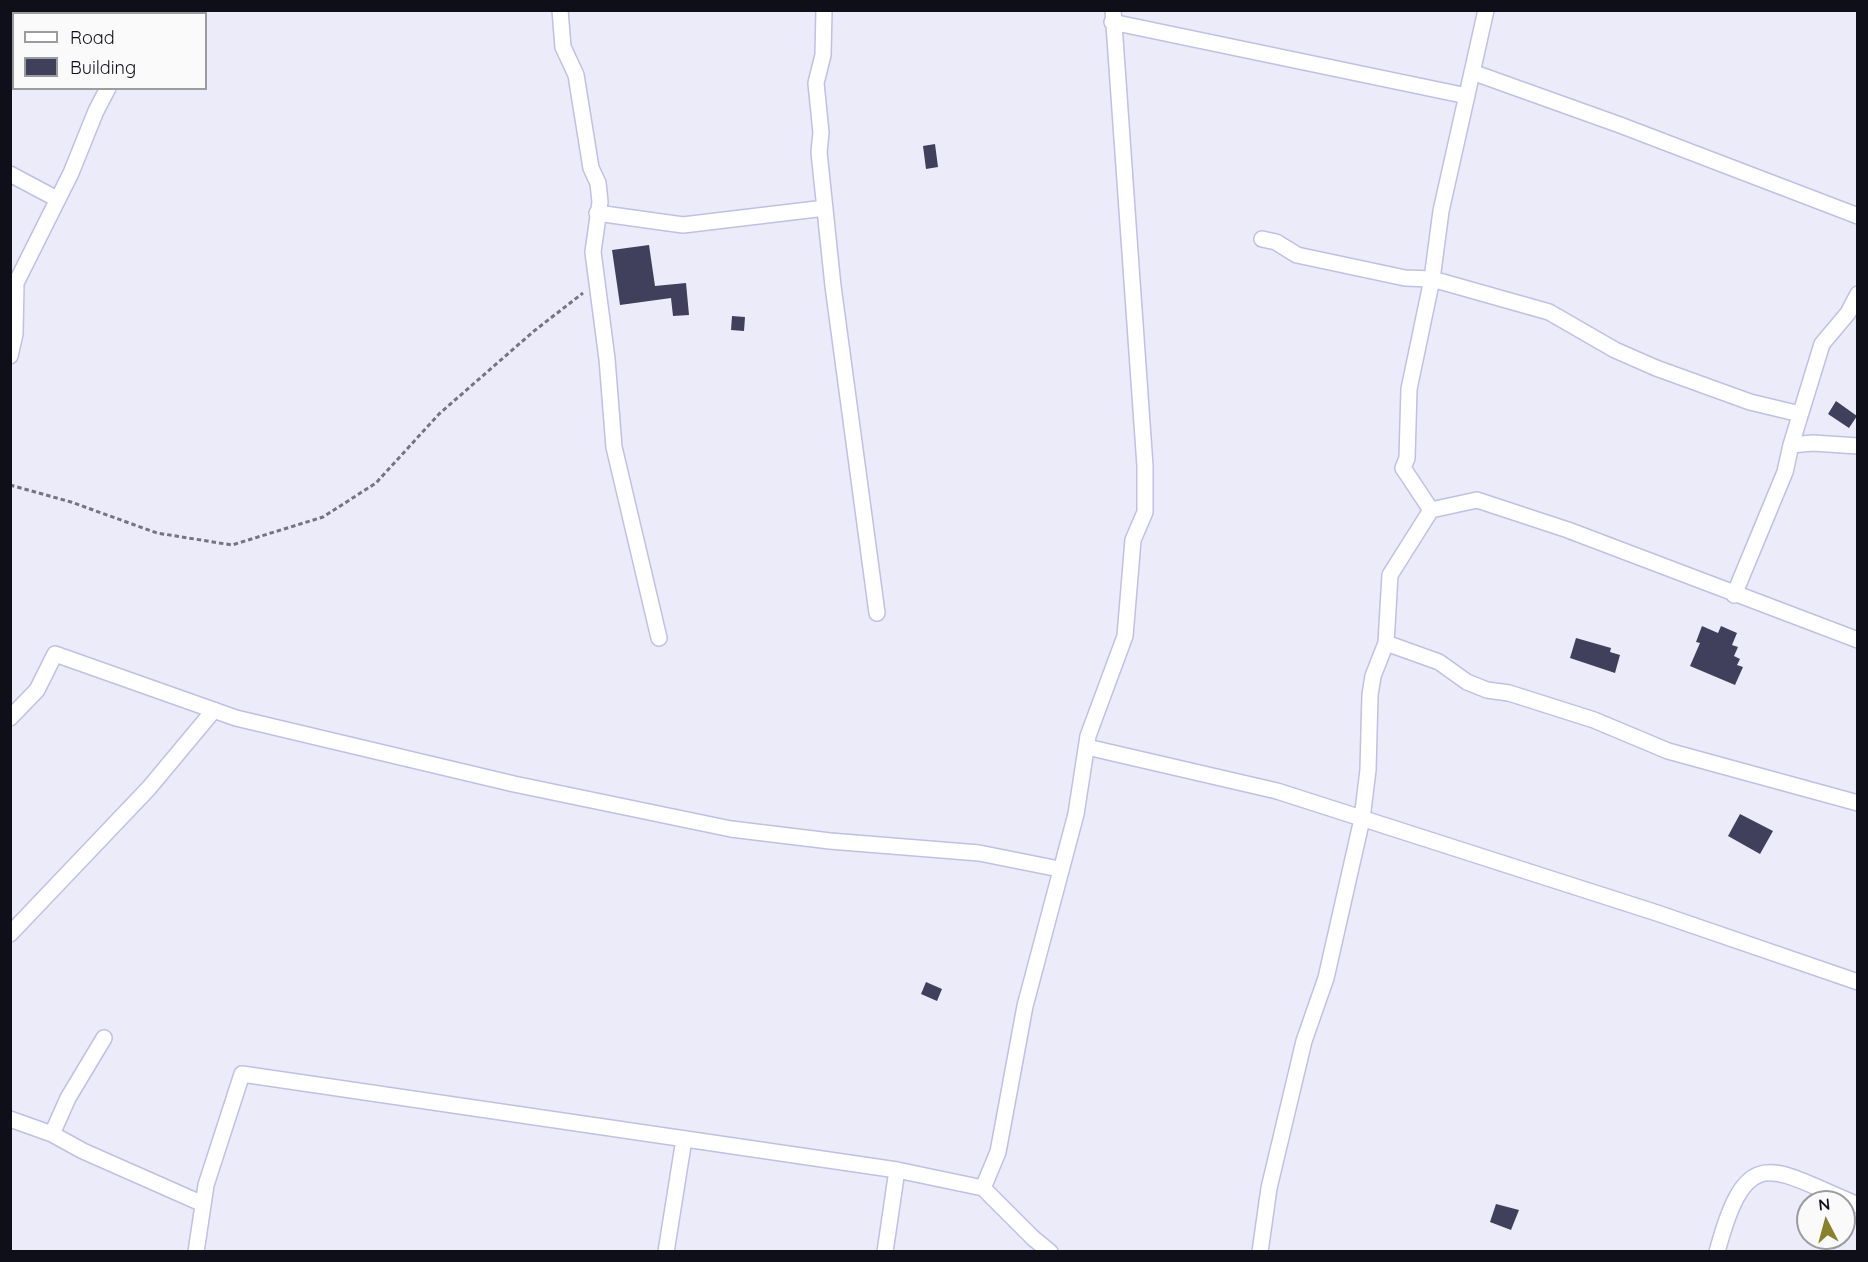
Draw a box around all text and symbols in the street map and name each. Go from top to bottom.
legend [12,12,207,90]
text: Road [70,26,115,49]
text: Building [70,56,136,79]
north arrow [1796,1190,1856,1250]
text: N [1817,1194,1831,1215]

